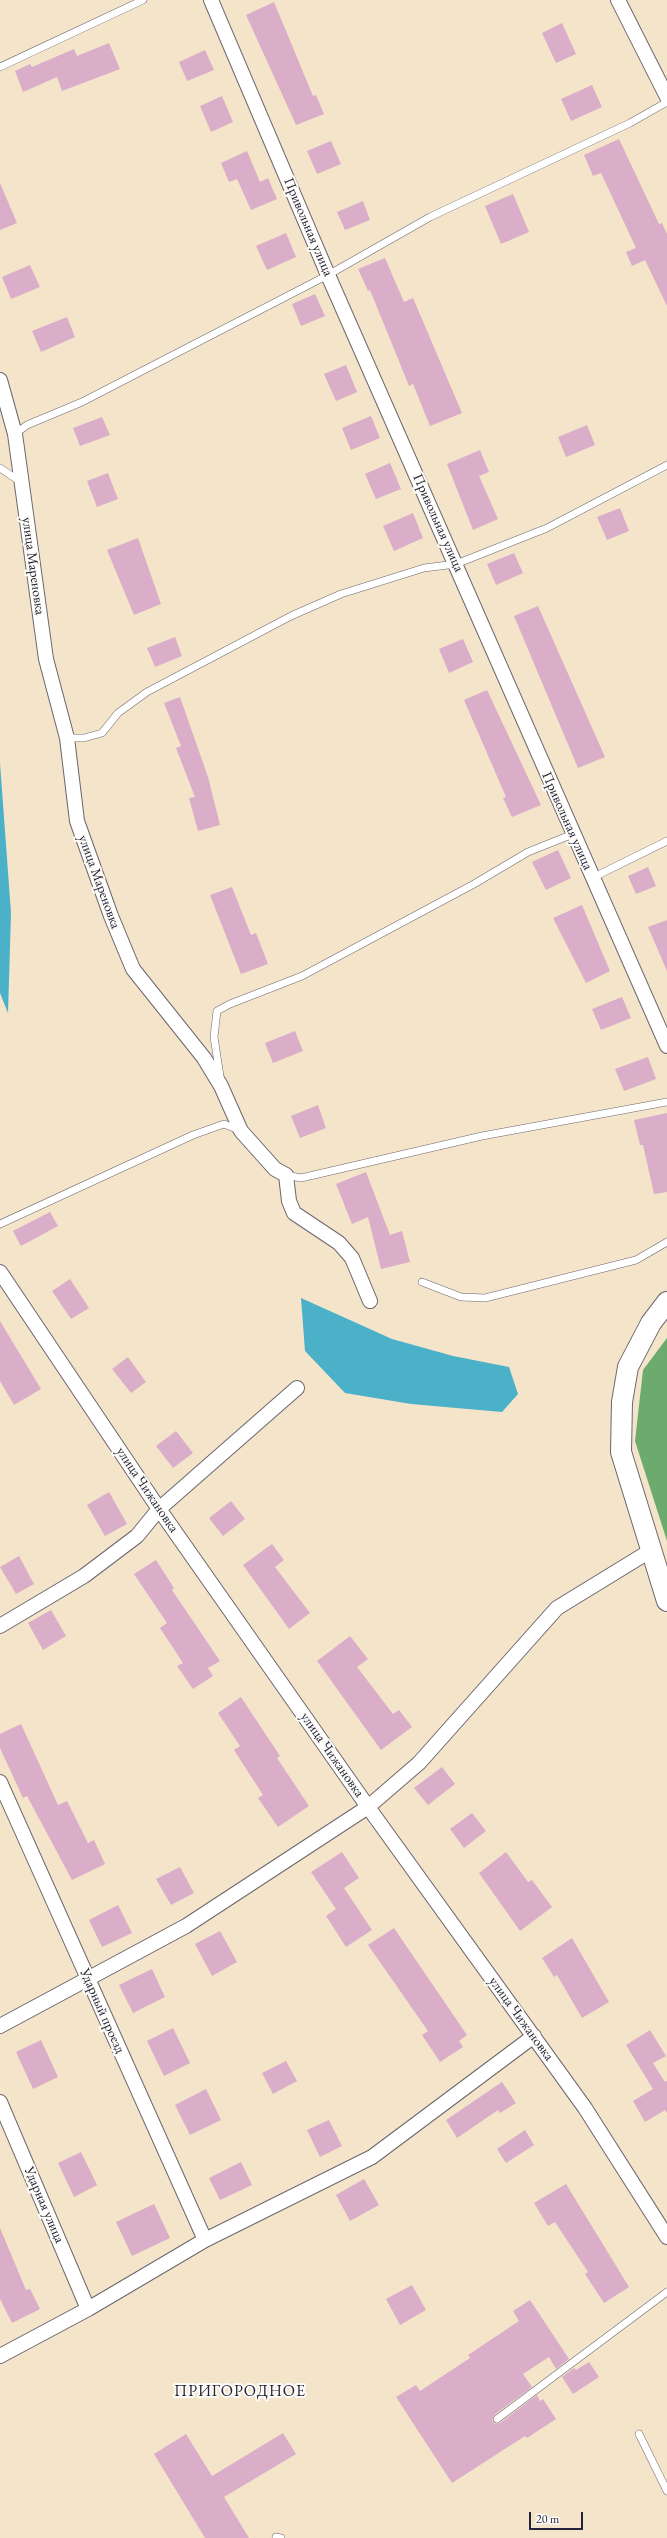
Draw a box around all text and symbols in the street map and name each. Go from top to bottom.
street label: Привольная улица [280,175,336,279]
street label: Привольная улица [409,471,467,575]
street label: улица Мареновка [18,516,48,616]
street label: Привольная улица [538,769,596,873]
street label: улица Мареновка [74,833,124,931]
street label: улица Чижановка [112,1444,182,1536]
street label: улица Чижановка [296,1709,368,1801]
street label: Ударный проезд [76,1966,128,2056]
street label: улица Чижановка [485,1974,557,2064]
street label: Ударная улица [20,2164,68,2246]
district label: ПРИГОРОДНОЕ [174,2382,306,2402]
scale bar [531,2504,585,2530]
text: 20 m [536,2511,559,2527]

